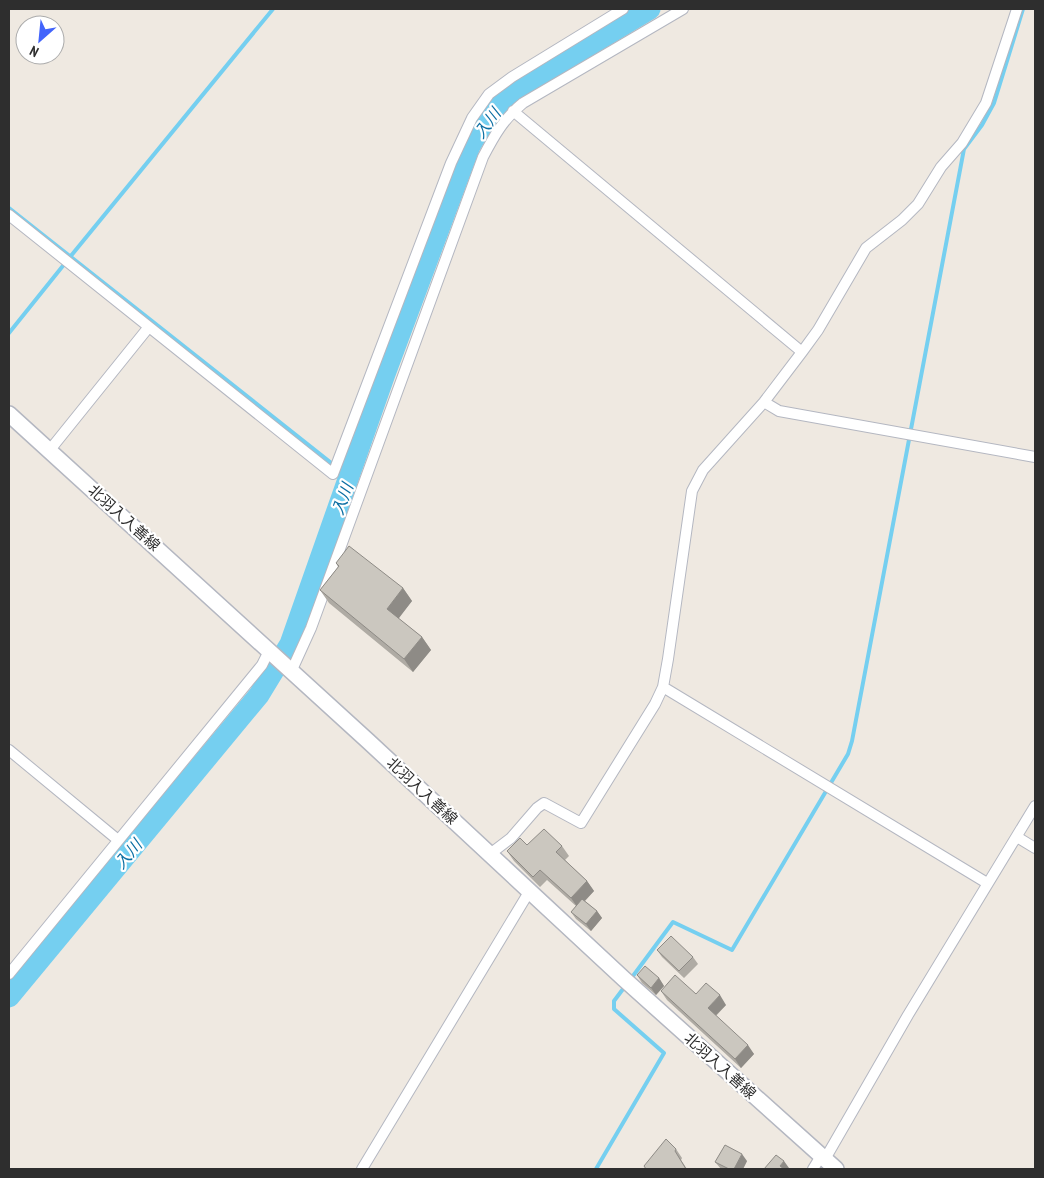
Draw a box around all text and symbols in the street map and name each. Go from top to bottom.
north arrow [15,15,65,65]
text: N [27,42,42,61]
water label: 入川 [469,103,506,142]
water label: 入川 [327,479,358,517]
street label: 北羽入入善線 [85,480,164,555]
street label: 北羽入入善線 [383,753,462,828]
water label: 入川 [110,834,147,873]
street label: 北羽入入善線 [681,1028,760,1103]

